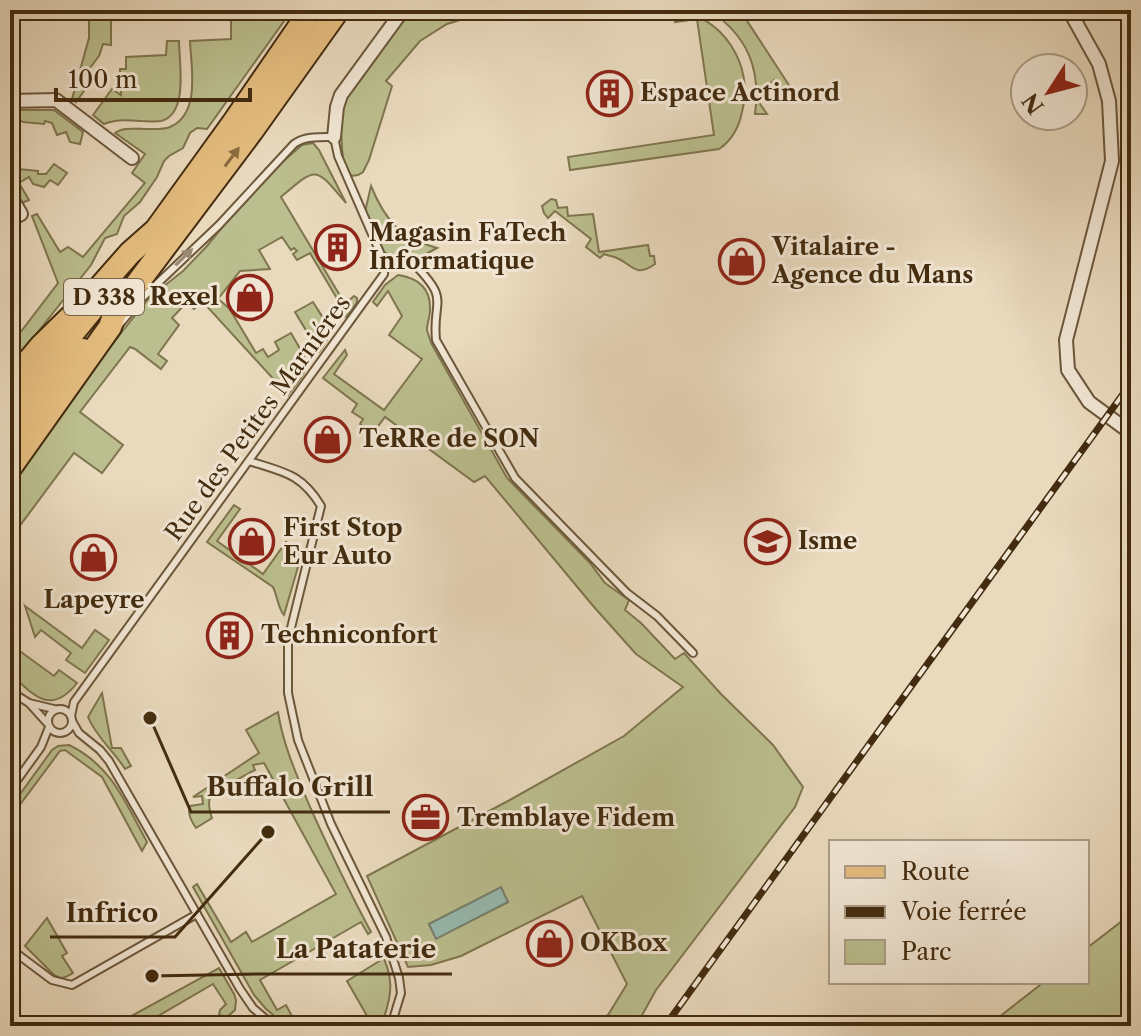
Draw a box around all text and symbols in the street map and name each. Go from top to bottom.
scale bar [56,52,250,102]
north arrow [1009,52,1089,132]
text: 100 m [68,65,137,94]
building icon: Espace Actinord [585,69,633,117]
place label: Espace Actinord [640,78,840,107]
text: N [1017,88,1050,119]
one-way arrow [224,146,240,168]
place label: Magasin FaTech Informatique [369,218,567,275]
building icon: Magasin FaTech Informatique [314,223,362,271]
place label: Vitalaire - Agence du Mans [771,232,973,289]
shop icon: Vitalaire - Agence du Mans [717,237,765,285]
one-way arrow [174,248,193,267]
shop icon: Rexel [226,273,274,321]
road number: D 338 [64,279,144,315]
place label: Rexel [150,282,219,311]
street label: Rue des Petites Marniéres [159,289,356,546]
shop icon: TeRRe de SON [304,415,352,463]
place label: TeRRe de SON [359,424,540,453]
place label: First Stop Eur Auto [283,513,403,570]
school or university icon: Isme [743,517,791,565]
shop icon: First Stop Eur Auto [228,518,276,566]
place label: Isme [798,526,857,555]
shop icon: Lapeyre [70,534,118,582]
place label: Lapeyre [44,585,145,614]
building icon: Techniconfort [206,611,254,659]
place label: Techniconfort [261,620,438,649]
callout: Buffalo Grill [191,762,390,812]
text: Buffalo Grill [207,771,373,803]
office icon: Tremblaye Fidem [402,794,450,842]
place label: Tremblaye Fidem [457,803,675,832]
legend [829,840,1089,984]
text: Route [901,857,970,886]
callout: Infrico [50,887,175,937]
text: Infrico [66,897,158,929]
text: Voie ferrée [900,897,1027,926]
shop icon: OKBox [525,919,573,967]
callout: La Pataterie [259,924,452,974]
place label: OKBox [580,928,668,957]
text: La Pataterie [276,933,436,965]
text: Parc [901,937,952,966]

